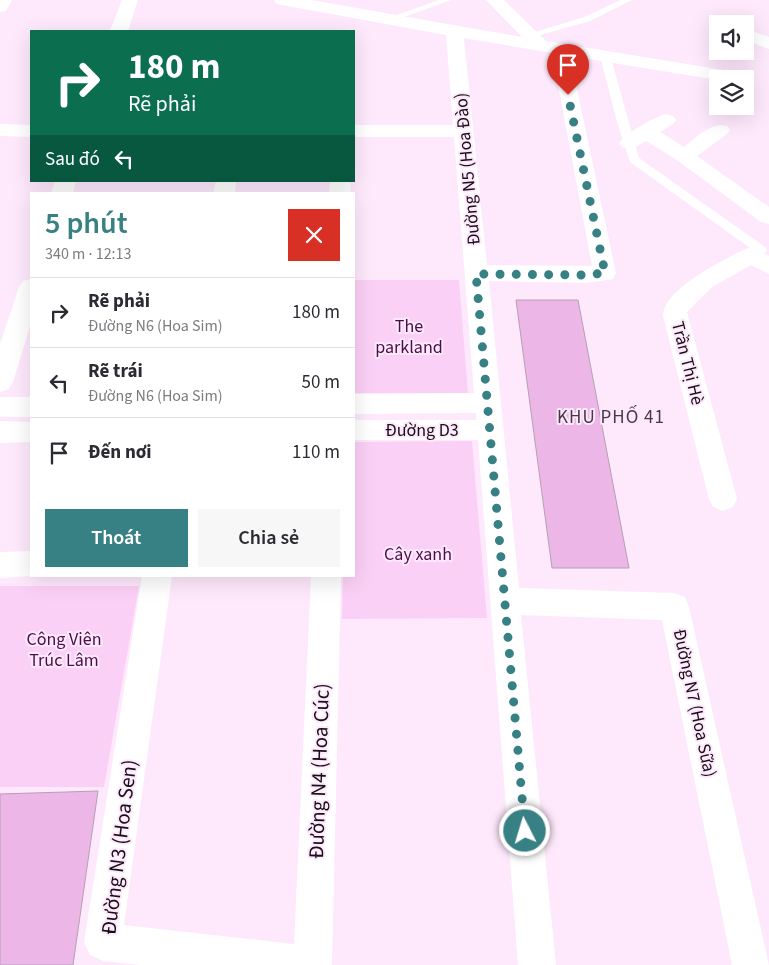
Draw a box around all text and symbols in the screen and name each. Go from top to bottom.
map controls [709,15,754,115]
button: sound [709,15,754,60]
text: 180 m [128,42,220,92]
pin [547,44,589,95]
icon: right [45,50,110,115]
icon: arrive [554,51,582,79]
button: layers [709,70,754,115]
text: Rẽ phải [128,88,196,120]
street label: Đường N5 (Hoa Đào) [448,92,487,246]
icon: left [110,145,138,173]
text: Sau đó [45,146,100,173]
text: 5 phút [45,202,128,245]
button: close [288,209,340,261]
text: 340 m · 12:13 [45,243,132,265]
text: Rẽ phải [88,288,150,315]
icon: right [45,299,73,327]
text: 180 m [292,299,340,326]
park label: The parkland [375,314,443,360]
text: Đường N6 (Hoa Sim) [88,315,223,337]
street label: Trần Thị Hè [665,319,710,408]
text: Rẽ trái [88,358,143,385]
icon: left [45,369,73,397]
text: 50 m [302,369,340,396]
text: Đường N6 (Hoa Sim) [88,385,223,407]
district label: KHU PHỐ 41 [557,404,665,431]
street label: Đường D3 [385,418,459,443]
icon: arrive [45,439,73,467]
text: Đến nơi [88,439,152,466]
text: 110 m [292,439,340,466]
button: Thoát [45,509,188,567]
button: Chia sẻ [198,509,340,567]
park label: Cây xanh [384,542,452,567]
park label: Công Viên Trúc Lâm [26,627,102,673]
street label: Đường N7 (Hoa Sữa) [667,627,722,779]
street label: Đường N4 (Hoa Cúc) [301,683,337,859]
street label: Đường N3 (Hoa Sen) [93,758,145,936]
position arrow [498,804,550,856]

